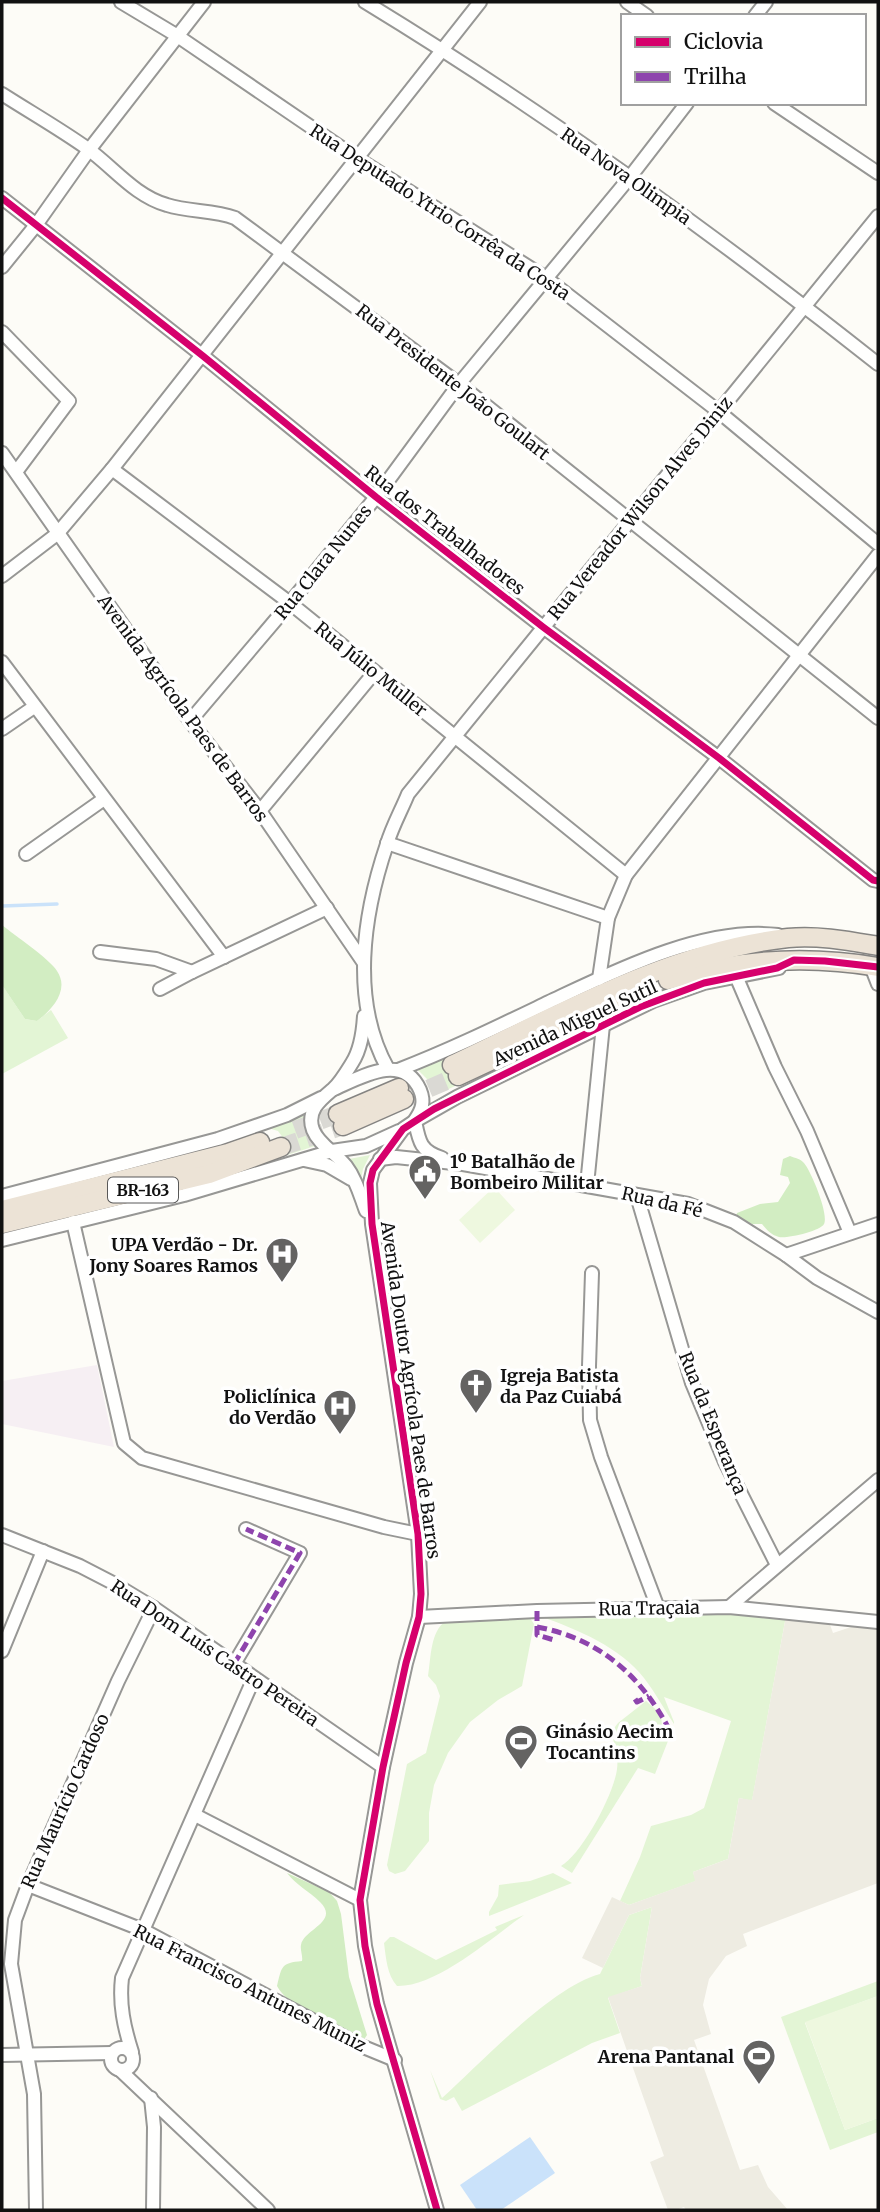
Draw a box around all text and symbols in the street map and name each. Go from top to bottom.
legend [621,14,866,105]
text: Ciclovia [684,28,763,55]
text: Trilha [684,63,746,90]
street label: Rua Deputado Ytrio Corrêa da Costa [305,119,575,305]
street label: Rua Nova Olimpia [556,122,696,230]
street label: Rua Presidente João Goulart [351,299,555,465]
street label: Rua Vereador Wilson Alves Diniz [543,391,737,624]
street label: Rua dos Trabalhadores [360,460,530,600]
street label: Rua Clara Nunes [270,500,377,624]
street label: Avenida Agrícola Paes de Barros [92,589,273,826]
street label: Rua Júlio Muller [310,617,432,721]
street label: Avenida Miguel Sutil [488,975,661,1072]
place label: 1º Batalhão de Bombeiro Militar [450,1150,604,1194]
public building icon: 1º Batalhão de Bombeiro Militar [406,1152,444,1201]
road number: BR-163 [108,1178,178,1202]
street label: Rua da Fé [619,1182,705,1222]
street label: Avenida Doutor Agrícola Paes de Barros [376,1219,446,1560]
place label: UPA Verdão - Dr. Jony Soares Ramos [88,1233,258,1277]
hospital icon: UPA Verdão - Dr. Jony Soares Ramos [263,1235,301,1284]
street label: Rua da Esperança [674,1348,752,1498]
place label: Igreja Batista da Paz Cuiabá [500,1364,622,1408]
church icon: Igreja Batista da Paz Cuiabá [457,1366,495,1415]
place label: Policlínica do Verdão [223,1385,316,1429]
hospital icon: Policlínica do Verdão [321,1387,359,1436]
street label: Rua Dom Luís Castro Pereira [107,1575,324,1732]
street label: Rua Traçaia [598,1596,700,1620]
street label: Rua Maurício Cardoso [16,1710,114,1892]
place label: Ginásio Aecim Tocantins [546,1720,673,1764]
sports icon: Ginásio Aecim Tocantins [502,1722,540,1771]
street label: Rua Francisco Antunes Muniz [130,1919,370,2057]
sports icon: Arena Pantanal [740,2037,778,2086]
place label: Arena Pantanal [597,2045,734,2068]

